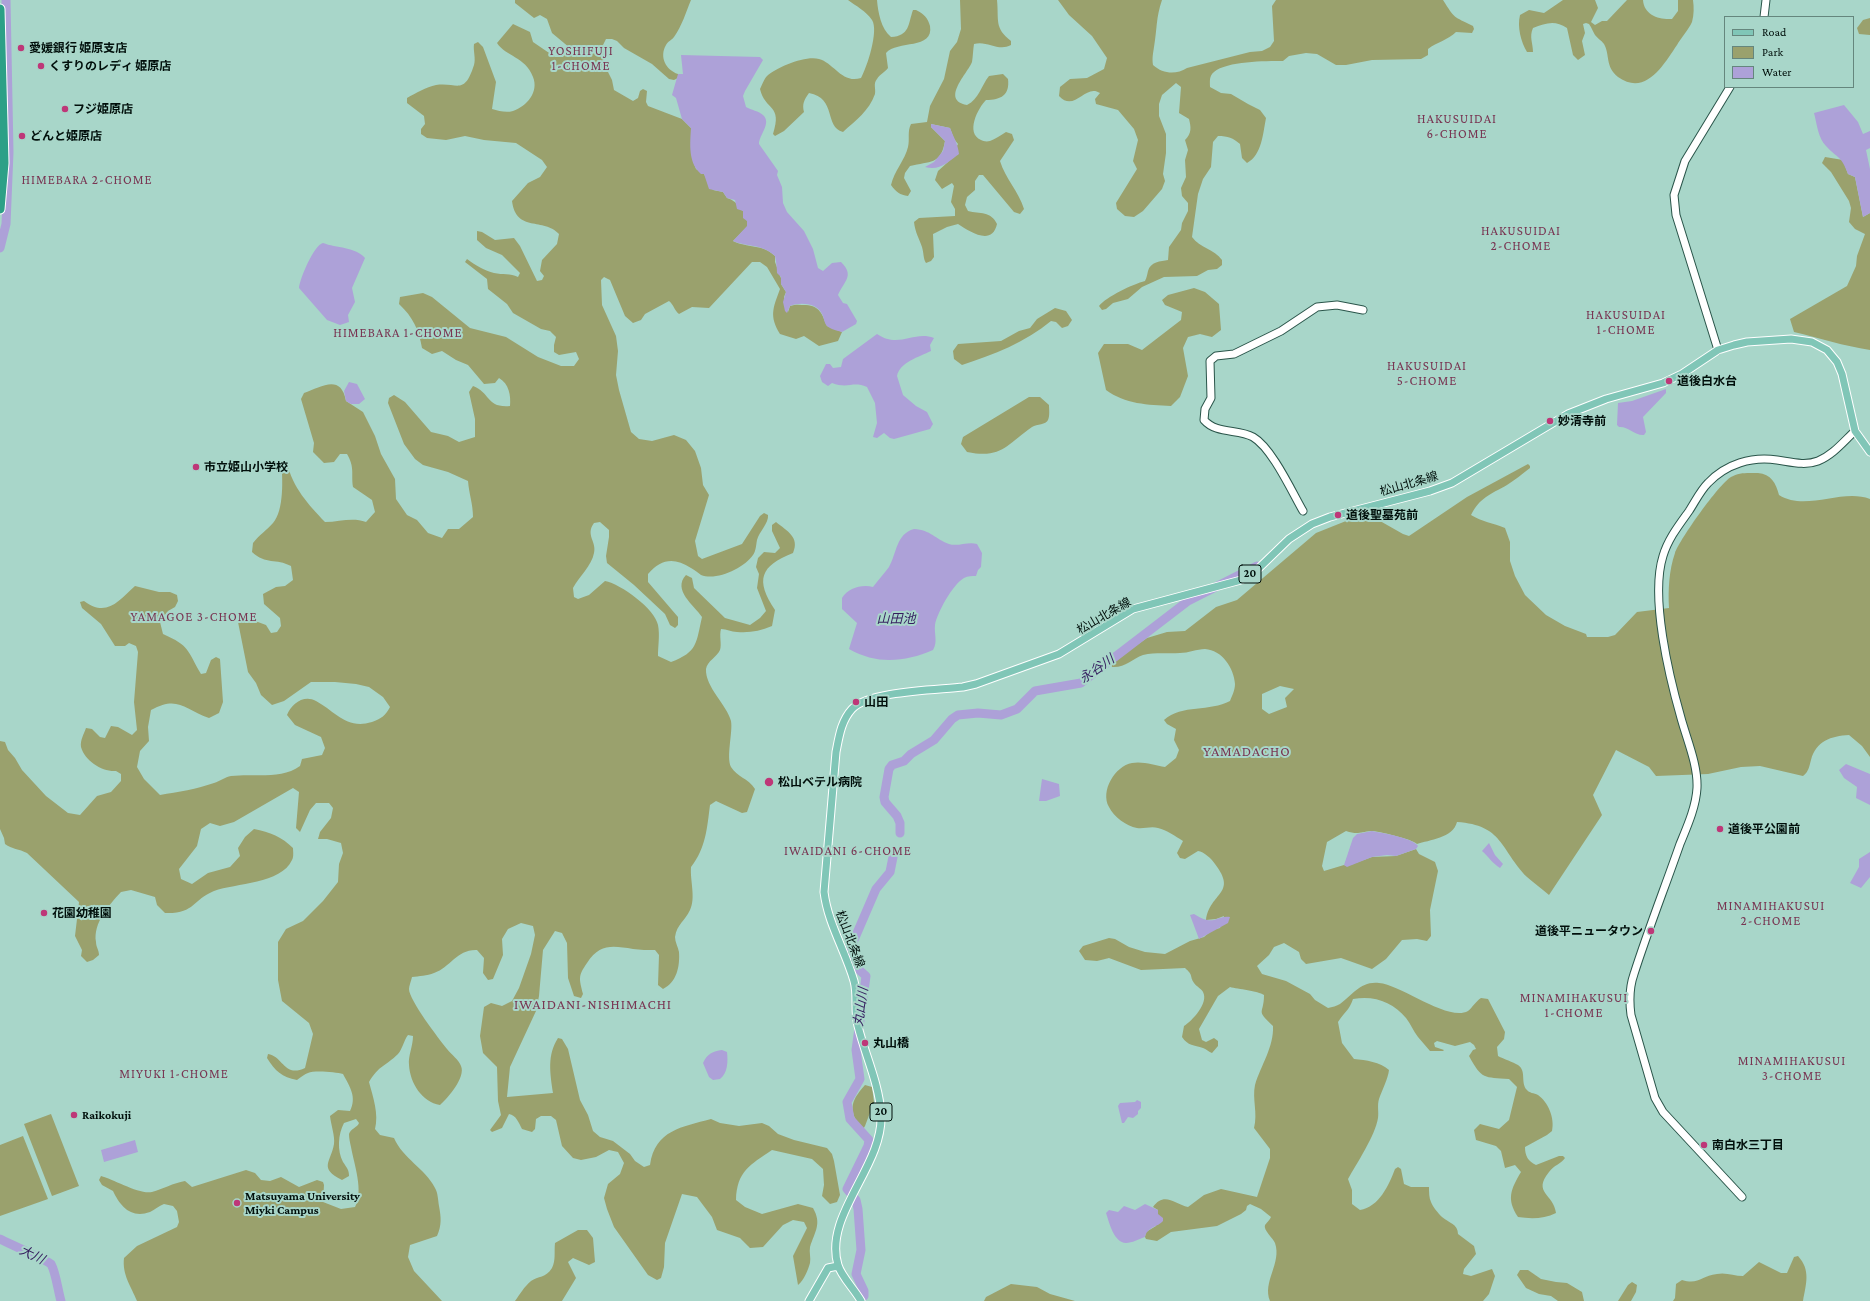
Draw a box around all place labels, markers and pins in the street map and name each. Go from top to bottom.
place label: 愛媛銀行 姫原支店 [29,41,127,55]
marker: 愛媛銀行 姫原支店 [16,43,26,53]
place label: くすりのレディ 姫原店 [49,59,171,73]
marker: くすりのレディ 姫原店 [36,61,46,71]
place label: フジ姫原店 [73,102,133,116]
marker: フジ姫原店 [60,104,70,114]
place label: どんと姫原店 [30,129,102,143]
marker: どんと姫原店 [17,131,27,141]
place label: 道後白水台 [1677,374,1737,388]
marker: 道後白水台 [1664,376,1674,386]
place label: 妙清寺前 [1558,414,1606,428]
marker: 妙清寺前 [1545,416,1555,426]
place label: 市立姫山小学校 [204,460,288,474]
marker: 市立姫山小学校 [191,462,201,472]
place label: 道後聖墓苑前 [1346,508,1418,522]
marker: 道後聖墓苑前 [1333,510,1343,520]
place label: 山田 [864,695,888,709]
marker: 山田 [851,697,861,707]
place label: 松山ベテル病院 [778,775,862,789]
marker: 松山ベテル病院 [763,776,775,788]
place label: 道後平公園前 [1728,822,1800,836]
marker: 道後平公園前 [1715,824,1725,834]
place label: 花園幼稚園 [52,906,112,920]
marker: 花園幼稚園 [39,908,49,918]
place label: 道後平ニュータウン [1535,924,1643,938]
marker: 道後平ニュータウン [1646,926,1656,936]
place label: 丸山橋 [873,1036,909,1050]
marker: 丸山橋 [860,1038,870,1048]
place label: Raikokuji [82,1108,131,1122]
marker: Raikokuji [69,1110,79,1120]
place label: 南白水三丁目 [1712,1138,1784,1152]
marker: 南白水三丁目 [1699,1140,1709,1150]
place label: Matsuyama University Miyki Campus [245,1189,360,1217]
marker: Matsuyama University Miyki Campus [232,1198,242,1208]

